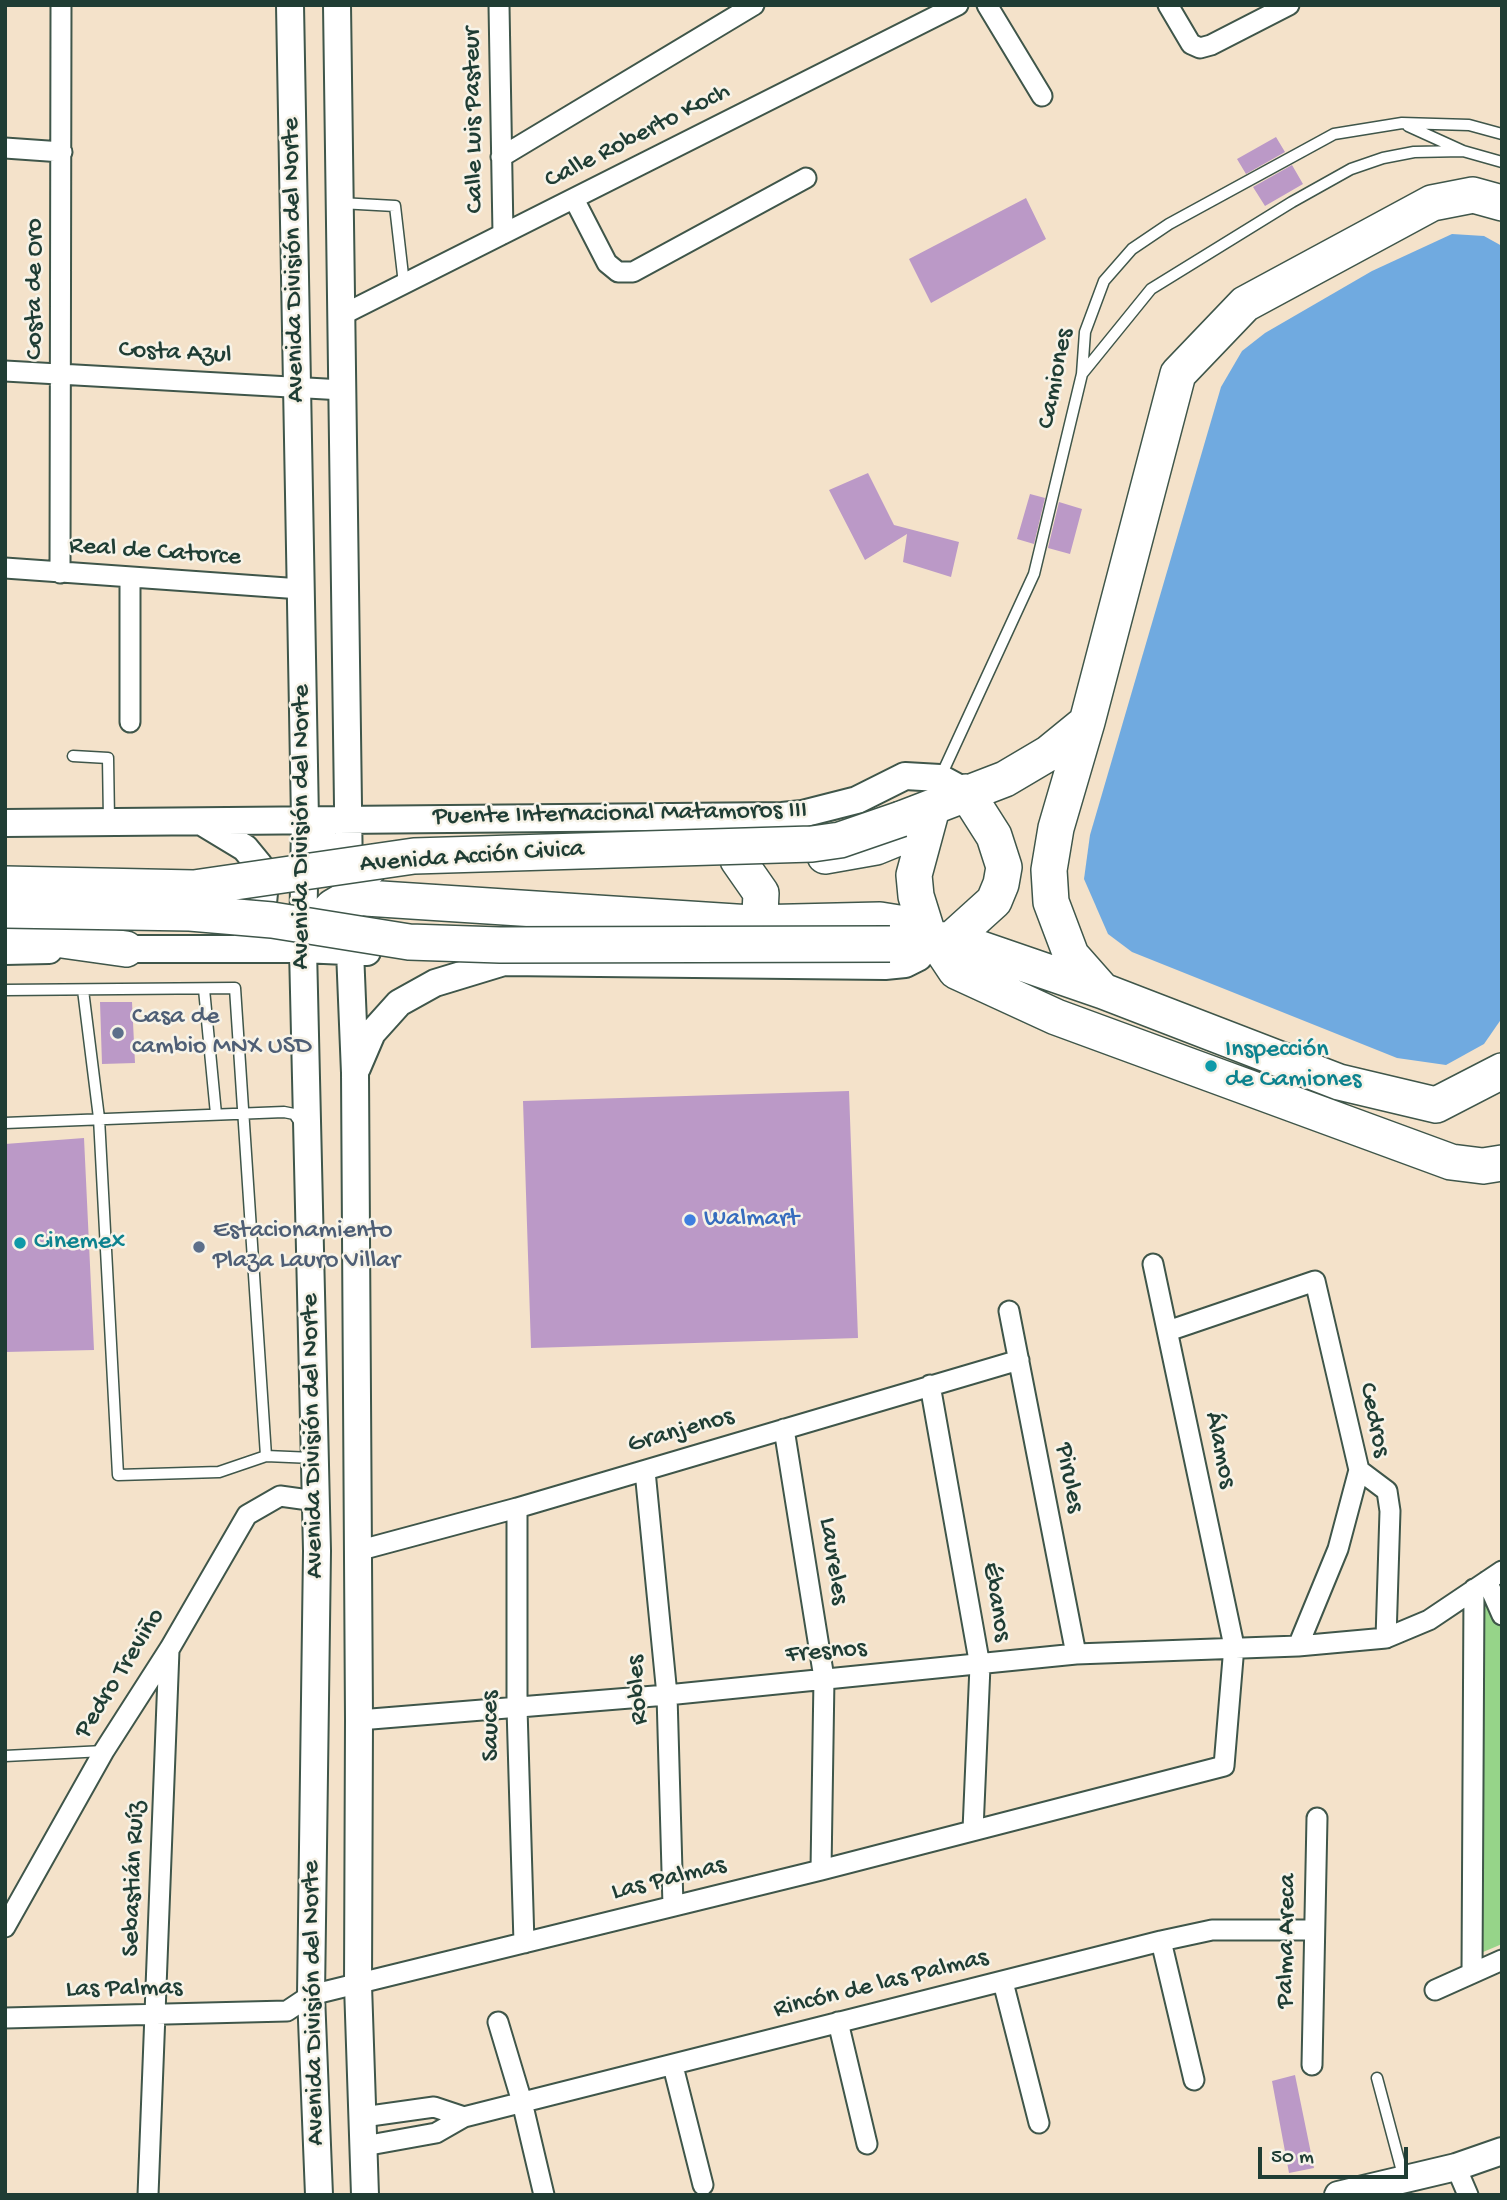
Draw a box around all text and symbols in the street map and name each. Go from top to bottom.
street label: Calle Luis Pasteur [458,27,492,213]
street label: Calle Roberto Koch [540,77,736,197]
street label: Avenida División del Norte [277,117,313,403]
street label: Costa de Oro [20,218,52,360]
street label: Camiones [1032,326,1082,432]
street label: Costa Azul [118,335,232,373]
street label: Real de Catorce [68,531,242,575]
street label: Avenida División del Norte [287,684,319,970]
street label: Puente Internacional Matamoros III [433,796,807,834]
street label: Avenida Acción Civica [359,835,585,881]
place label: Casa de cambio MNX USD [132,1002,312,1064]
marker: Casa de cambio MNX USD [110,1025,126,1041]
place label: Inspección de Camiones [1225,1035,1361,1096]
marker: Inspección de Camiones [1203,1058,1219,1074]
place label: Walmart [704,1204,799,1236]
marker: Walmart [682,1212,698,1228]
place label: Estacionamiento Plaza Lauro Villar [213,1216,400,1278]
place label: Cinemex [34,1227,125,1259]
marker: Cinemex [12,1235,28,1251]
marker: Estacionamiento Plaza Lauro Villar [191,1239,207,1255]
street label: Avenida División del Norte [296,1293,332,1579]
street label: Cedros [1350,1380,1396,1460]
street label: Granjenos [624,1402,738,1462]
street label: Álamos [1196,1409,1242,1491]
street label: Pirules [1046,1441,1090,1515]
street label: Laureles [810,1515,854,1607]
street label: Ébanos [973,1560,1017,1644]
street label: Pedro Treviño [69,1603,173,1745]
street label: Fresnos [784,1634,868,1672]
street label: Robles [621,1654,657,1726]
street label: Sauces [476,1690,508,1762]
street label: Sebastián Ruíz [117,1801,153,1957]
street label: Las Palmas [609,1851,729,1909]
street label: Avenida División del Norte [297,1860,333,2146]
street label: Palma Areca [1271,1873,1305,2009]
street label: Rincón de las Palmas [770,1943,992,2027]
street label: Las Palmas [65,1973,183,2007]
scale bar [1262,2134,1412,2178]
text: 50 m [1271,2146,1314,2171]

